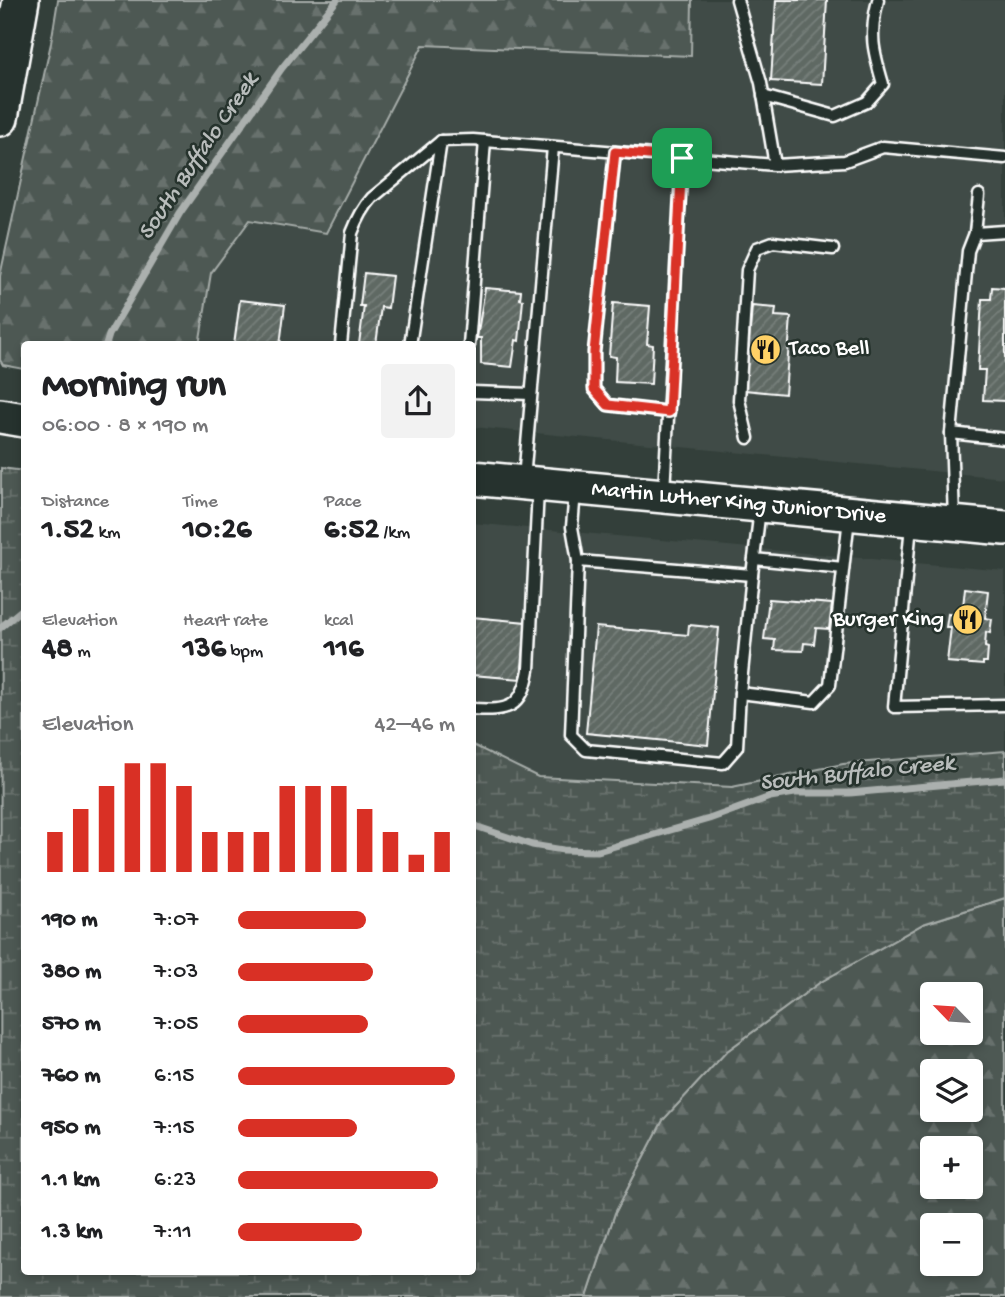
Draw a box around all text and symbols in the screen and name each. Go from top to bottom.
water label: South Buffalo Creek [132,66,267,246]
pin [652,128,712,188]
icon: arrive [663,139,701,177]
restaurant icon: Taco Bell [749,332,783,366]
place label: Taco Bell [787,336,870,363]
button: share [381,364,455,438]
text: Morning run [42,365,226,409]
text: 06:00 · 8 × 190 m [42,413,208,440]
street label: Martin Luther King Junior Drive [590,476,889,530]
text: Distance [42,491,109,514]
text: Time [183,491,218,514]
text: Pace [324,491,361,514]
text: 1.52 [42,514,94,549]
text: 10:26 [183,514,251,549]
text: 6:52 [324,514,379,549]
text: km [94,522,121,545]
text: /km [379,522,410,545]
restaurant icon: Burger King [950,603,984,637]
place label: Burger King [832,607,944,634]
text: Elevation [42,610,118,633]
text: Heart rate [183,610,268,633]
text: kcal [324,610,354,633]
text: 48 [42,633,73,668]
text: 136 [183,633,226,668]
text: 116 [324,633,363,668]
text: m [73,641,91,664]
text: bpm [226,641,263,664]
text: Elevation [42,712,133,739]
text: 42–46 m [374,712,455,739]
water label: South Buffalo Creek [758,749,958,799]
text: 190 m [42,907,98,934]
text: 7:07 [154,907,198,934]
text: 380 m [42,959,101,986]
text: 7:03 [154,959,198,986]
north arrow [920,982,984,1045]
map controls [920,982,983,1276]
text: 570 m [42,1011,101,1038]
text: 7:05 [154,1011,198,1038]
button: layers [920,1059,983,1122]
text: 760 m [42,1063,100,1090]
text: 6:15 [154,1063,194,1090]
text: 950 m [42,1115,100,1142]
text: 7:15 [154,1115,195,1142]
button: + [920,1136,983,1199]
text: 1.1 km [42,1167,100,1194]
text: 6:23 [154,1167,196,1194]
button: − [920,1213,983,1276]
text: 1.3 km [42,1219,102,1246]
text: 7:11 [154,1219,192,1246]

